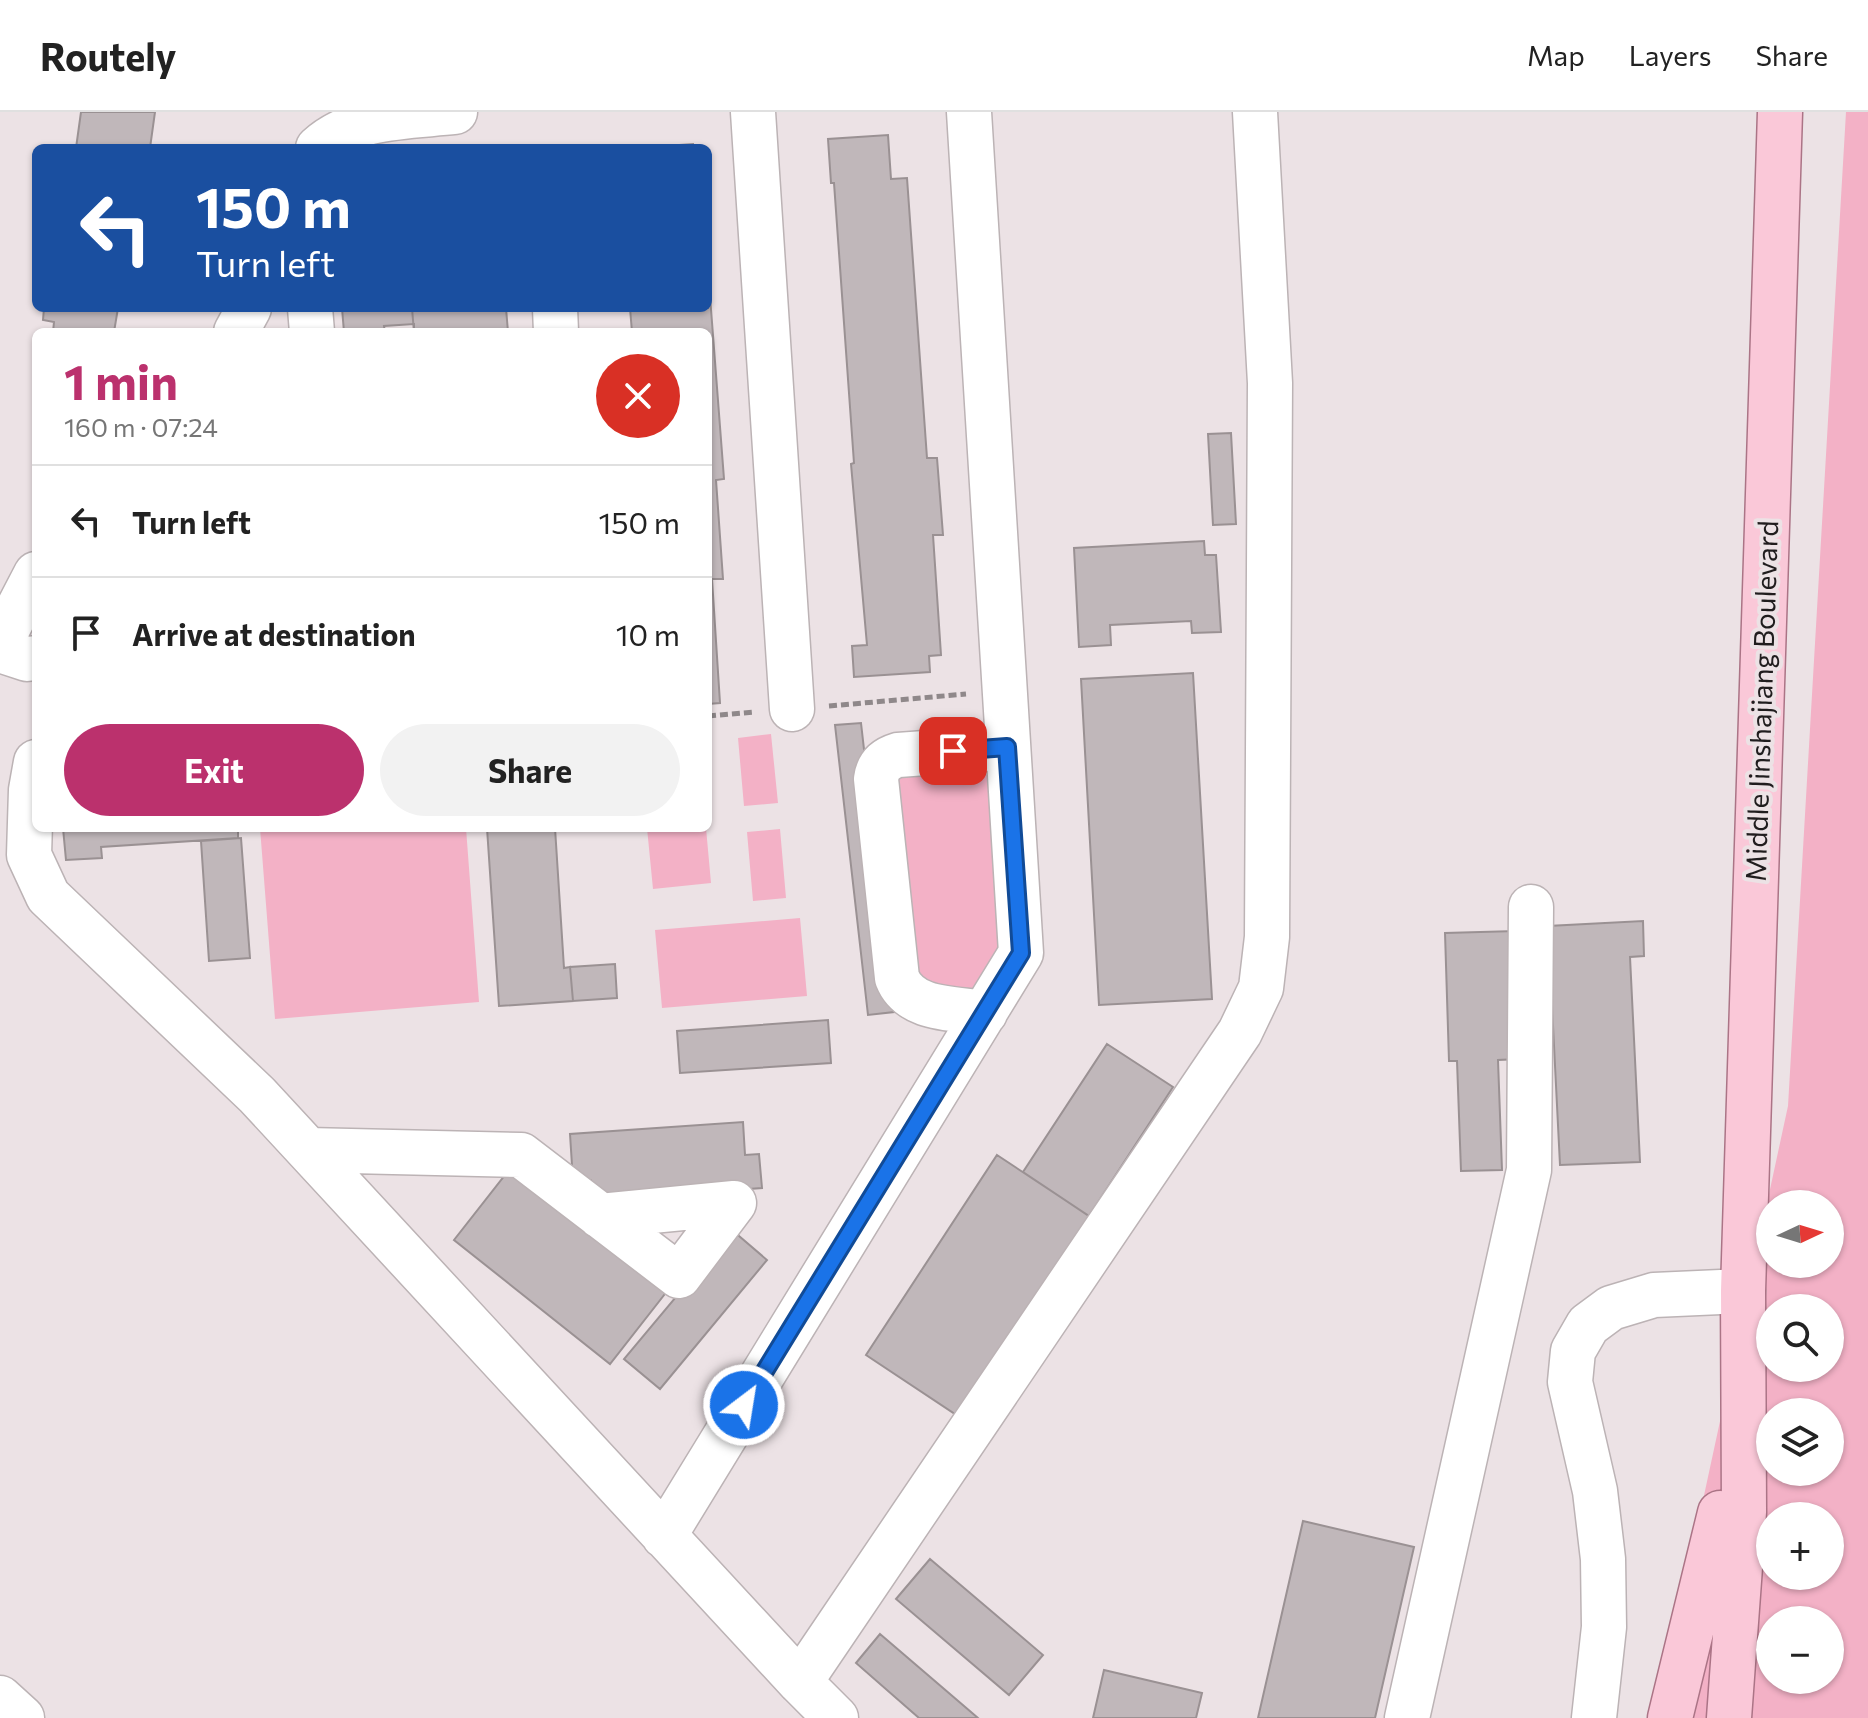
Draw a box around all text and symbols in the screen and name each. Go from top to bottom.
text: Routely [40,32,176,79]
text: Map [1527,38,1585,72]
text: Layers [1629,38,1711,72]
text: Share [1755,38,1828,72]
text: 150 m [196,171,351,240]
icon: left [64,176,168,280]
text: Turn left [196,240,335,284]
text: 1 min [64,351,178,410]
button: close [596,354,680,438]
text: 160 m · 07:24 [64,411,218,442]
icon: left [64,499,108,543]
text: Turn left [132,503,251,540]
text: 150 m [598,503,680,540]
street label: Middle Jinshajiang Boulevard [1738,520,1784,882]
icon: arrive [64,611,108,655]
text: Arrive at destination [132,615,416,652]
text: 10 m [616,615,680,652]
pin [919,717,987,785]
button: Exit [64,724,364,816]
button: Share [380,724,680,816]
icon: arrive [931,729,975,773]
north arrow [1756,1190,1844,1278]
map controls [1756,1190,1844,1694]
button: search [1756,1294,1844,1382]
position arrow [702,1363,786,1447]
button: layers [1756,1398,1844,1486]
button: + [1756,1502,1844,1590]
button: − [1756,1606,1844,1694]

